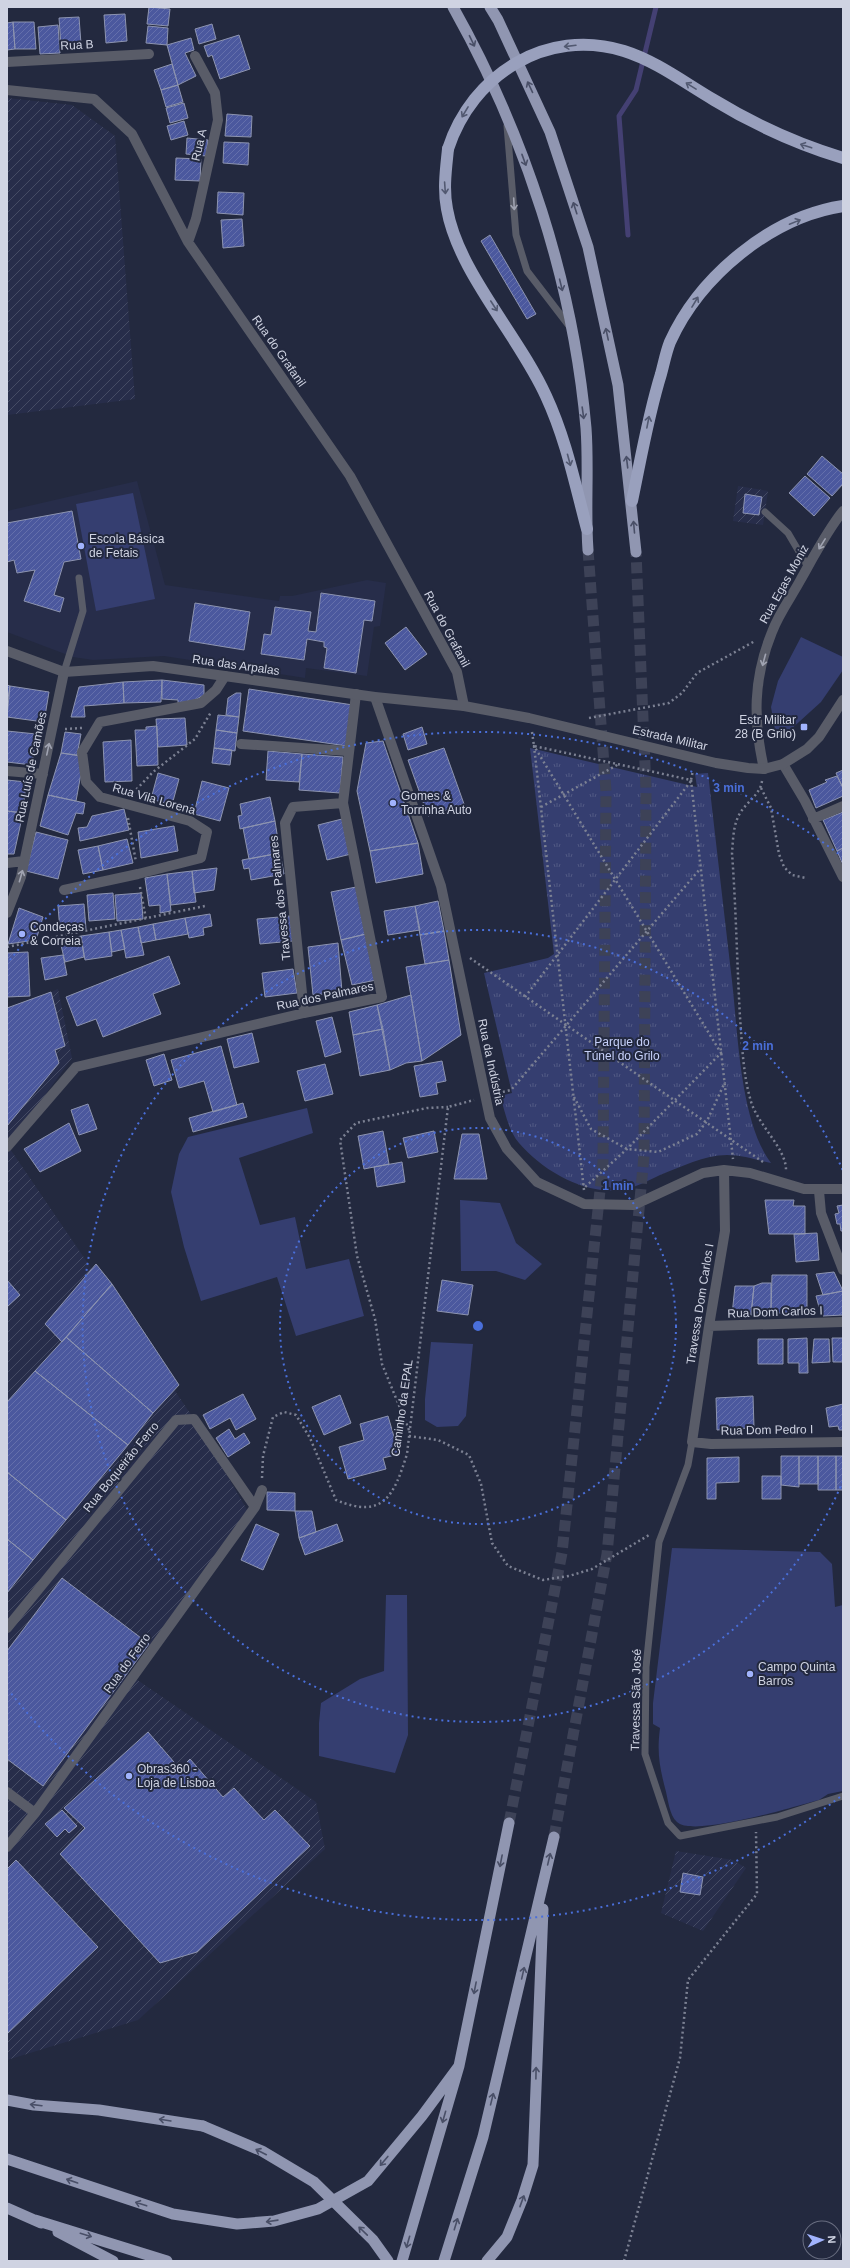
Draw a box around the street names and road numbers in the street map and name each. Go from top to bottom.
street label: Rua B [60,37,94,53]
street label: Rua A [189,127,209,163]
street label: Rua do Grafanil [249,313,309,389]
street label: Rua Egas Moniz [757,542,811,626]
street label: Rua do Grafanil [421,589,473,669]
street label: Rua das Arpalas [191,652,281,678]
street label: Rua Luís de Camões [12,710,50,824]
street label: Estrada Militar [631,723,709,753]
street label: Rua Vila Lorena [111,780,197,818]
street label: Travessa dos Palmares [266,835,294,961]
street label: Rua dos Palmares [275,979,375,1013]
street label: Rua da Indústria [475,1017,507,1107]
street label: Travessa Dom Carlos I [684,1243,716,1365]
street label: Rua Dom Carlos I [727,1303,823,1321]
street label: Caminho da EPAL [388,1358,416,1457]
street label: Rua Boqueirão Ferro [80,1419,162,1515]
street label: Rua Dom Pedro I [721,1422,813,1438]
street label: Rua do Ferro [101,1630,154,1696]
street label: Travessa São José [628,1648,644,1751]

